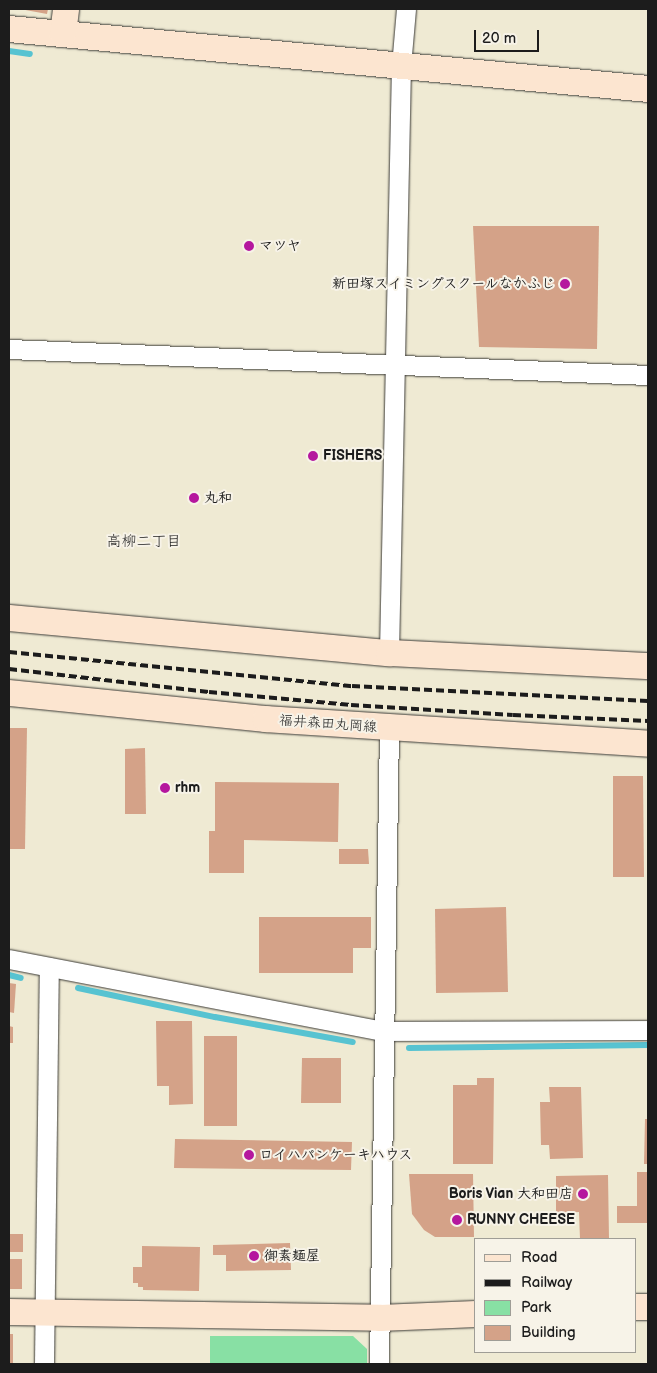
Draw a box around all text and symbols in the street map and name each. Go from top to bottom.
scale bar [477,20,542,52]
text: 20 m [482,29,516,48]
place label: マツヤ [259,238,301,254]
marker: マツヤ [243,240,255,252]
place label: 新田塚スイミングスクールなかふじ [331,276,555,292]
marker: 新田塚スイミングスクールなかふじ [559,278,571,290]
place label: FISHERS [323,448,382,464]
marker: FISHERS [307,450,319,462]
place label: 丸和 [204,490,232,506]
marker: 丸和 [188,492,200,504]
district label: 高柳二丁目 [107,533,181,551]
street label: 福井森田丸岡線 [279,712,377,736]
place label: rhm [175,780,200,796]
marker: rhm [159,782,171,794]
place label: ロイハパンケーキハウス [259,1147,413,1163]
marker: ロイハパンケーキハウス [243,1149,255,1161]
place label: Boris Vian 大和田店 [448,1186,573,1202]
marker: Boris Vian 大和田店 [577,1188,589,1200]
place label: RUNNY CHEESE [467,1212,575,1228]
marker: RUNNY CHEESE [451,1214,463,1226]
legend [474,1238,637,1353]
place label: 御素麺屋 [264,1248,320,1264]
text: Road [521,1248,557,1267]
marker: 御素麺屋 [248,1250,260,1262]
text: Railway [521,1273,572,1292]
text: Park [521,1298,551,1317]
text: Building [521,1323,576,1342]

